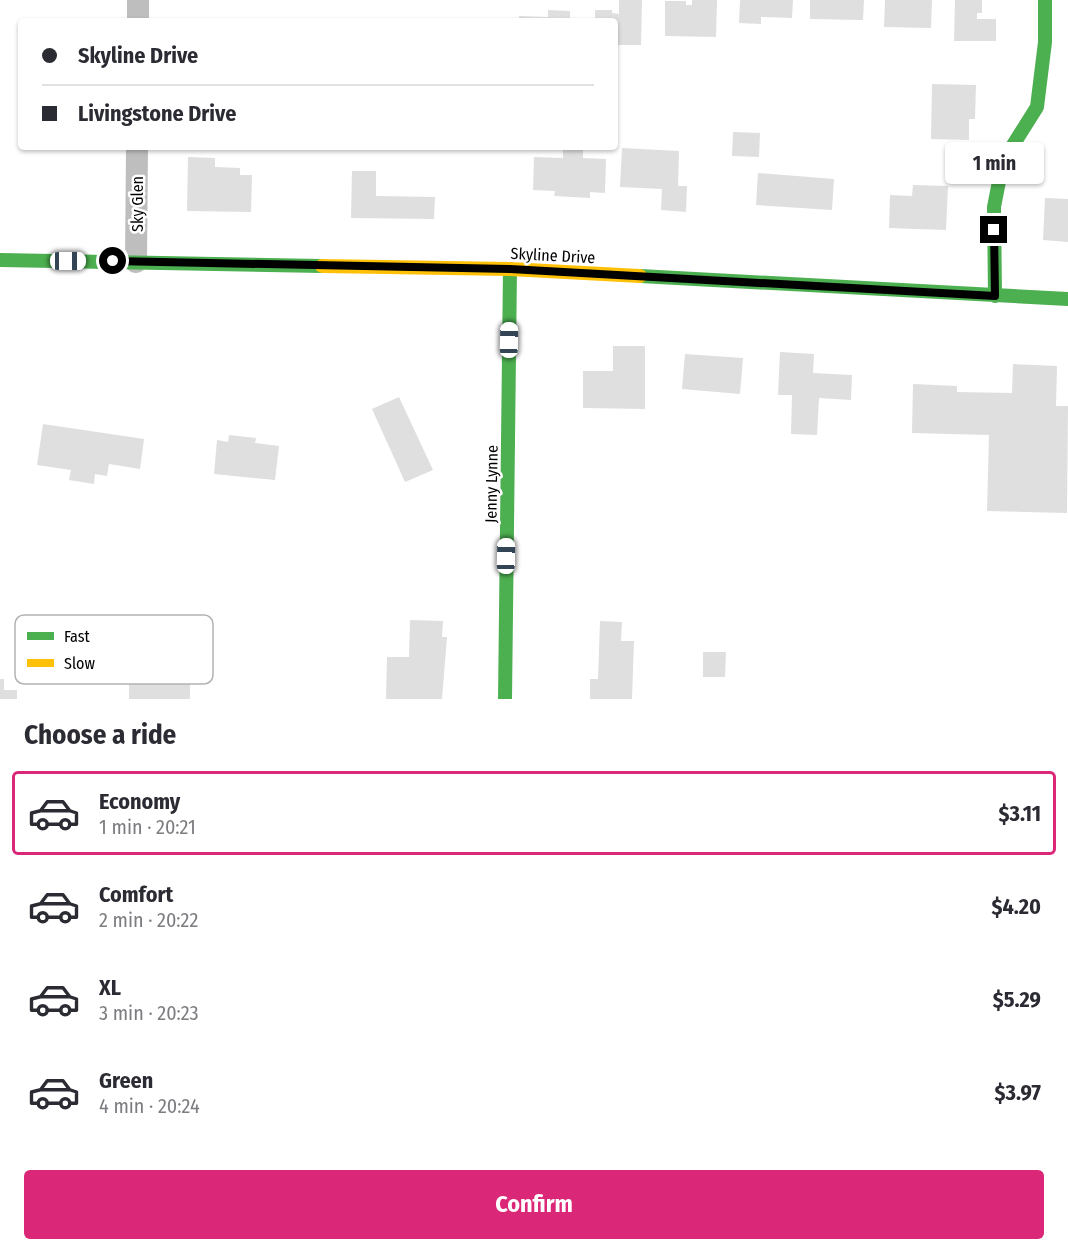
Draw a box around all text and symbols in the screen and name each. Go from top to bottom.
text: Skyline Drive [78,42,198,69]
text: Livingstone Drive [78,100,236,127]
callout: 1 min [944,143,1044,185]
text: 1 min [973,151,1016,175]
street label: Sky Glen [128,176,147,232]
route end [980,216,1007,243]
street label: Skyline Drive [510,244,596,267]
route start [99,247,126,274]
car [50,252,86,270]
car [500,322,518,358]
street label: Jenny Lynne [481,445,502,523]
car [497,538,515,574]
legend [15,615,213,684]
text: Fast [64,627,91,646]
text: Slow [64,654,95,673]
text: Choose a ride [24,719,176,751]
icon: car [27,786,81,840]
text: Economy [99,788,180,815]
text: $3.11 [999,800,1041,827]
text: 1 min · 20:21 [99,815,196,839]
icon: car [27,879,81,933]
text: Comfort [99,881,173,908]
text: $4.20 [991,893,1041,920]
text: 2 min · 20:22 [99,908,198,932]
icon: car [27,972,81,1026]
text: XL [99,974,121,1001]
text: $5.29 [993,986,1041,1013]
text: 3 min · 20:23 [99,1001,199,1025]
icon: car [27,1065,81,1119]
text: Green [99,1067,153,1094]
text: $3.97 [995,1079,1041,1106]
text: 4 min · 20:24 [99,1094,200,1118]
button: Confirm [24,1170,1044,1239]

